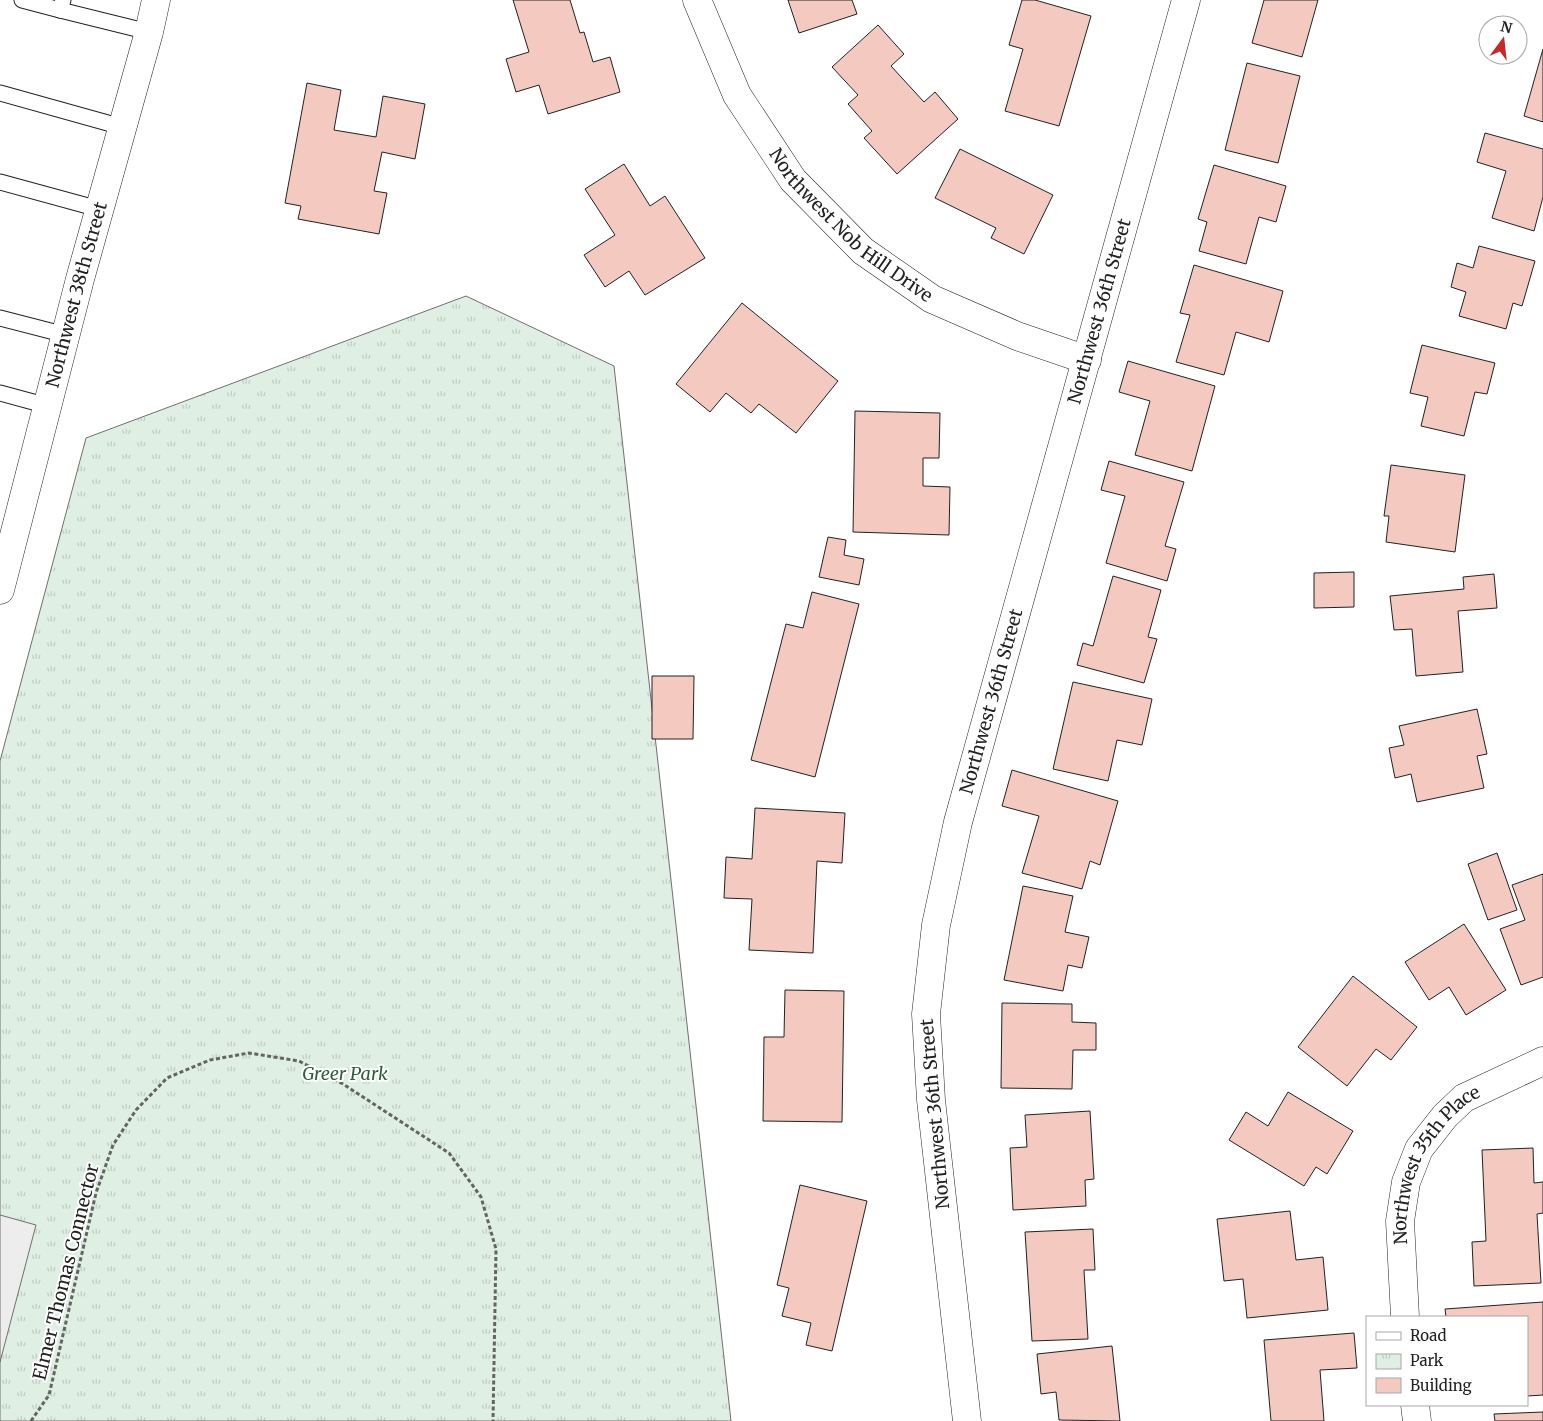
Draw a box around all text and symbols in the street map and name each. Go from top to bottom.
north arrow [1478,15,1528,65]
text: N [1499,17,1514,38]
street label: Northwest Nob Hill Drive [764,144,937,307]
street label: Northwest 38th Street [41,199,112,390]
street label: Northwest 36th Street [1063,216,1136,406]
street label: Northwest 36th Street [954,606,1028,797]
street label: Northwest 36th Street [915,1018,954,1210]
park label: Greer Park [302,1062,388,1085]
street label: Northwest 35th Place [1388,1080,1483,1245]
street label: Elmer Thomas Connector [27,1161,104,1383]
legend [1366,1316,1528,1406]
text: Road [1410,1326,1446,1345]
text: Park [1410,1351,1444,1370]
text: Building [1410,1376,1472,1395]

